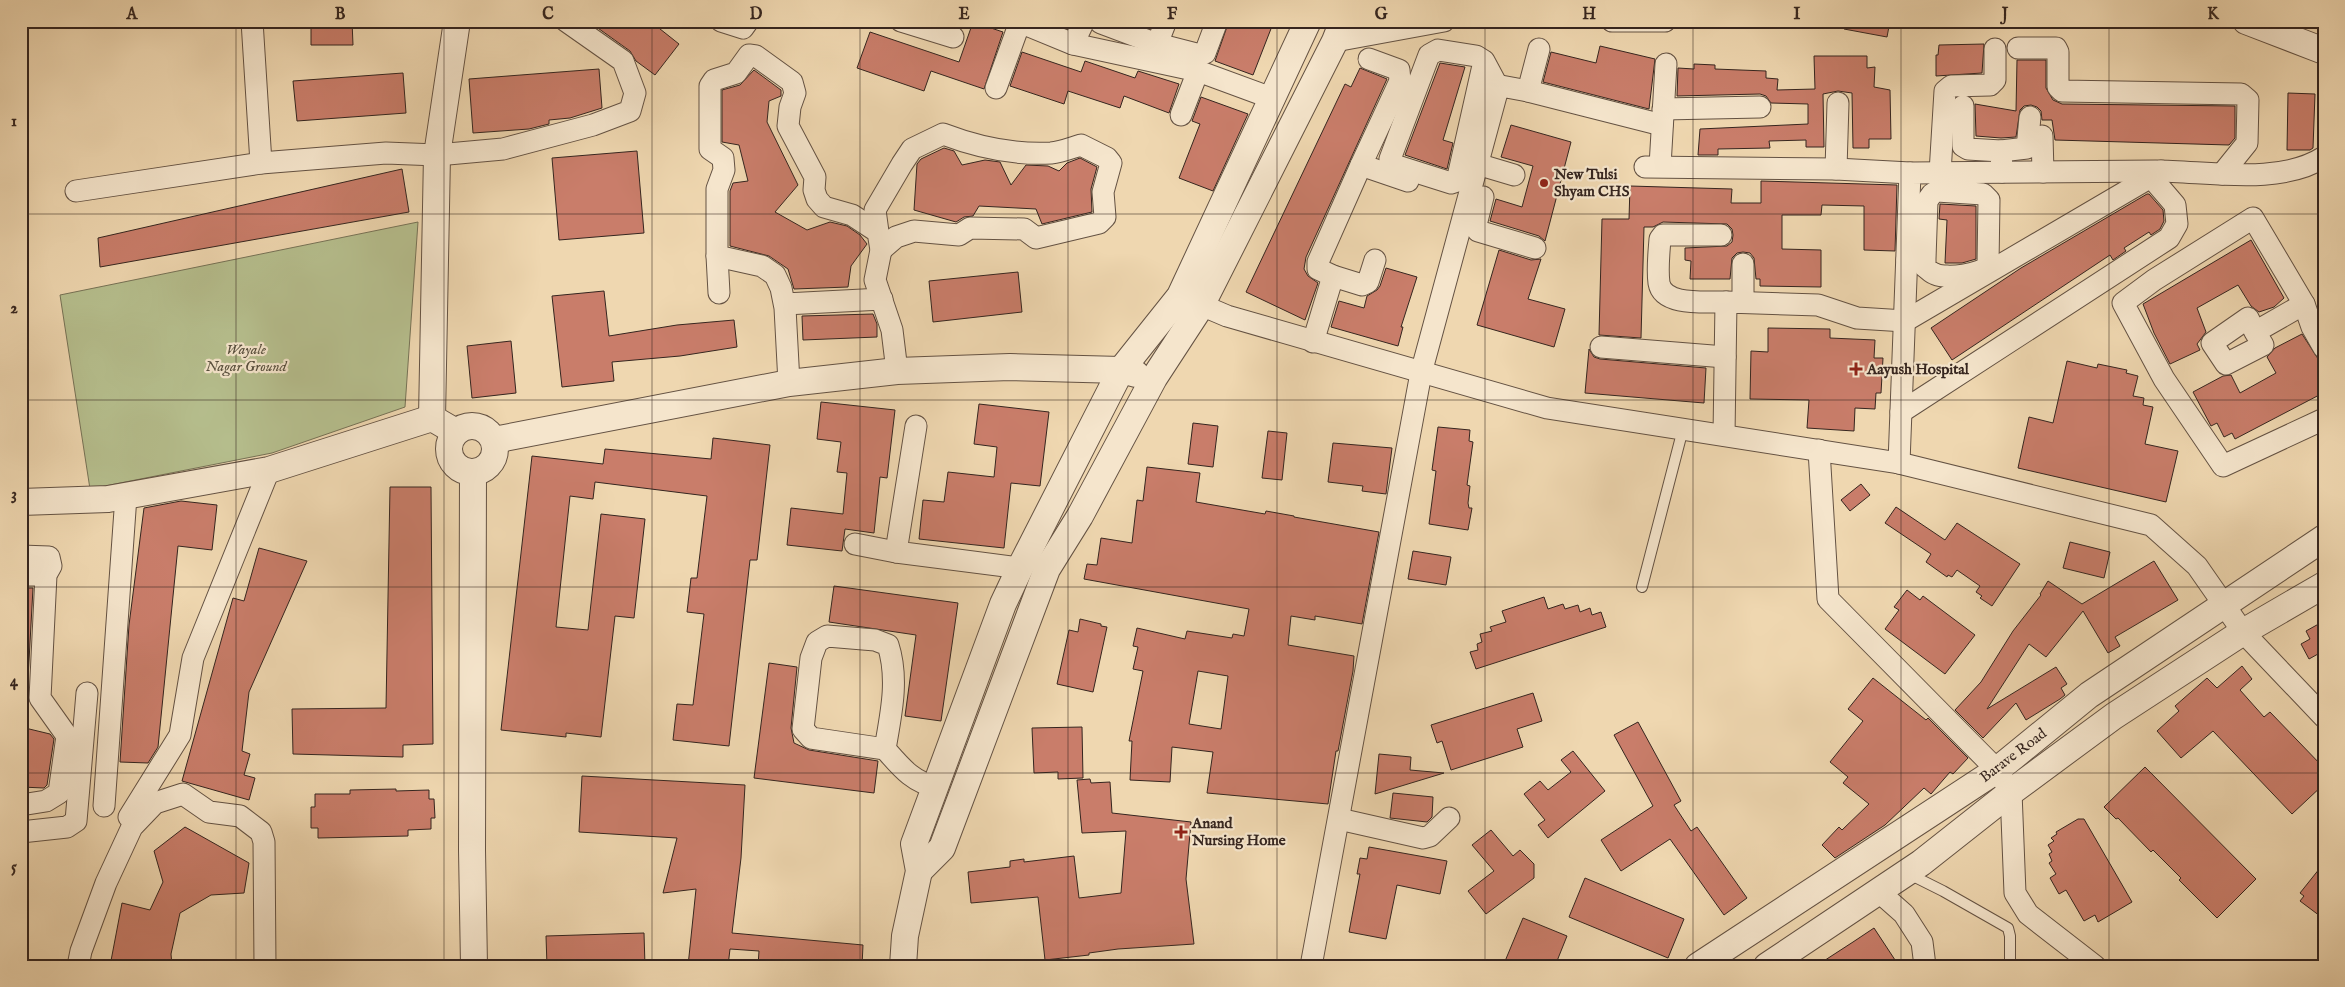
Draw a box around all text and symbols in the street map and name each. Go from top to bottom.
text: A [126,5,139,25]
text: B [335,5,346,25]
text: C [542,5,554,25]
text: D [750,5,763,25]
text: E [958,5,970,25]
text: F [1167,5,1178,25]
text: G [1375,5,1388,25]
text: H [1582,5,1596,25]
text: I [1794,5,1801,25]
text: J [2000,5,2009,25]
text: K [2207,5,2220,25]
text: 1 [11,112,17,132]
place label: New Tulsi Shyam CHS [1553,165,1630,201]
marker: New Tulsi Shyam CHS [1538,177,1550,189]
text: 2 [10,299,18,319]
park label: Wayale Nagar Ground [205,340,288,377]
place label: Aayush Hospital [1866,360,1970,379]
marker: Aayush Hospital [1849,362,1863,376]
text: 3 [11,485,17,505]
text: 4 [10,672,19,692]
street label: Barave Road [1976,723,2051,787]
place label: Anand Nursing Home [1191,814,1286,850]
marker: Anand Nursing Home [1174,825,1188,839]
text: 5 [11,858,17,878]

